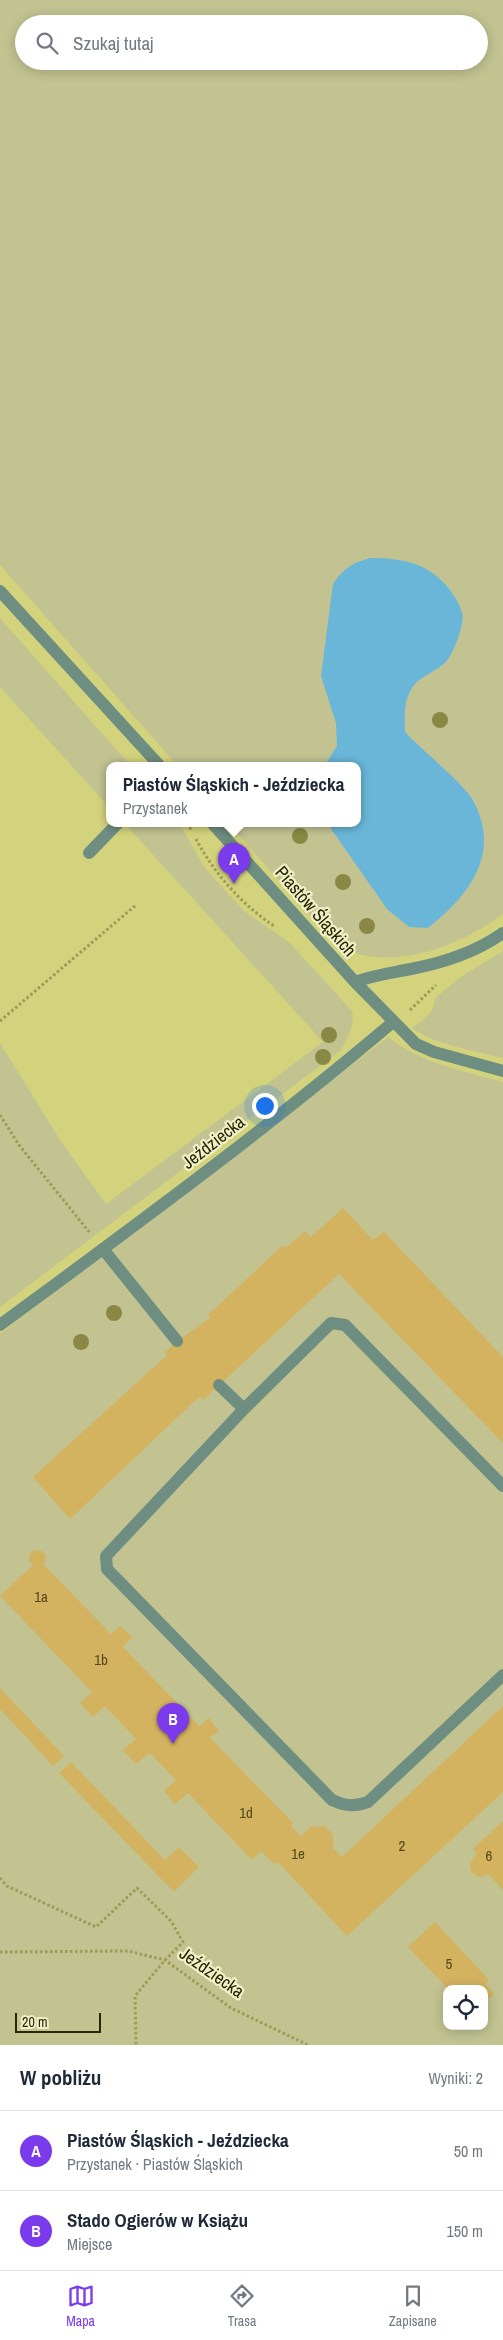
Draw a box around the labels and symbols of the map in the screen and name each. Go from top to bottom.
pin: A [218,843,250,884]
street label: Piastów Śląskich [270,860,362,962]
your location [252,1093,278,1119]
street label: Jeździecka [176,1109,250,1175]
house number: 1a [34,1586,48,1607]
house number: 1b [94,1649,108,1670]
pin: B [157,1703,189,1744]
house number: 1d [239,1802,253,1823]
house number: 2 [399,1835,406,1856]
house number: 1e [291,1843,305,1864]
house number: 6 [486,1845,493,1866]
street label: Jeździecka [175,1941,249,2003]
house number: 5 [446,1953,453,1974]
scale bar [15,2010,101,2033]

